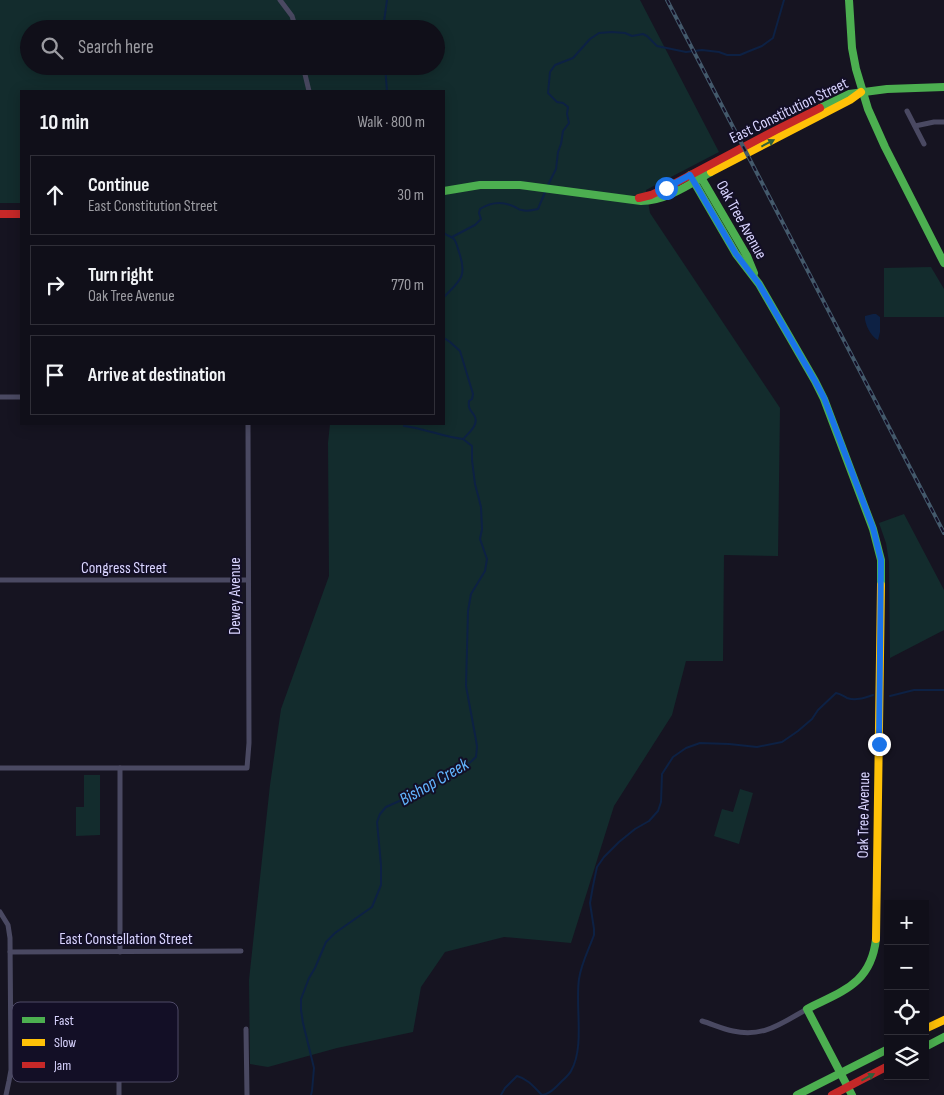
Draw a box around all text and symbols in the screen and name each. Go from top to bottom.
search box [20,20,445,75]
icon: search [38,34,66,62]
text: Search here [78,36,154,59]
street label: East Constitution Street [727,74,852,148]
text: 10 min [40,110,89,135]
text: Walk · 800 m [357,113,425,132]
one-way arrow [761,139,775,147]
text: Continue [88,174,149,197]
route start [655,177,678,200]
street label: Oak Tree Avenue [712,177,770,263]
icon: ahead [41,181,69,209]
text: 30 m [397,186,424,205]
text: East Constitution Street [88,197,218,216]
text: Turn right [88,264,153,287]
icon: right [41,271,69,299]
text: 770 m [391,276,424,295]
text: Oak Tree Avenue [88,287,175,306]
icon: arrive [41,361,69,389]
text: Arrive at destination [88,364,226,387]
street label: Dewey Avenue [226,557,245,635]
street label: Congress Street [81,559,167,578]
route end [868,733,891,756]
water label: Bishop Creek [396,753,473,810]
street label: Oak Tree Avenue [854,771,874,859]
map controls [884,900,929,1080]
button: + [884,900,929,945]
street label: East Constellation Street [59,930,193,949]
button: − [884,945,929,990]
button: locate [884,990,929,1035]
legend [12,1002,178,1082]
text: Fast [54,1012,74,1029]
text: Slow [54,1034,76,1051]
button: layers [884,1035,929,1080]
text: Jam [53,1057,71,1074]
one-way arrow [861,1073,875,1081]

